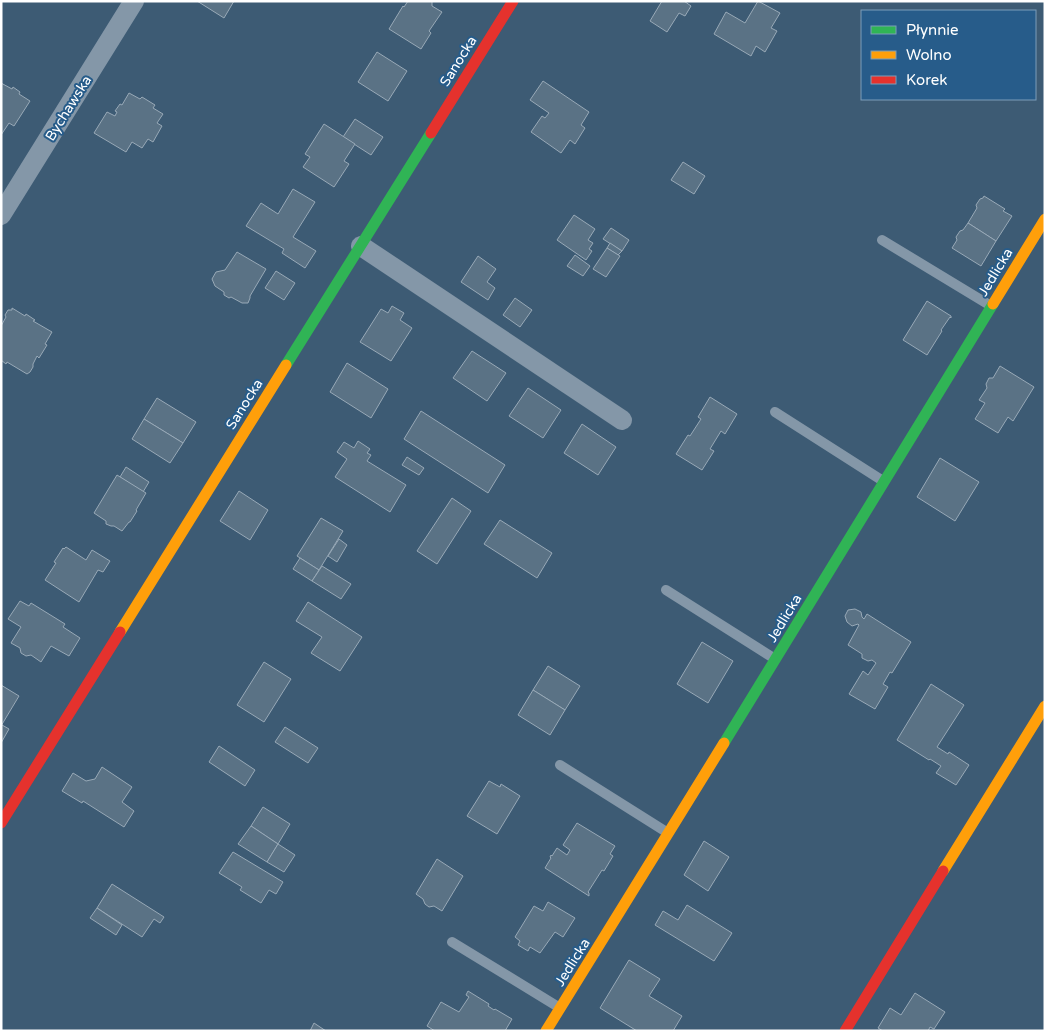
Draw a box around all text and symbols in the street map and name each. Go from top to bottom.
legend [861,10,1036,100]
text: Płynnie [906,21,959,39]
street label: Sanocka [436,33,481,90]
text: Wolno [906,46,952,64]
text: Korek [906,71,947,89]
street label: Bychawska [42,72,95,144]
street label: Jedlicka [974,245,1016,299]
street label: Sanocka [222,376,267,433]
street label: Jedlicka [763,591,805,645]
street label: Jedlicka [551,935,594,989]

